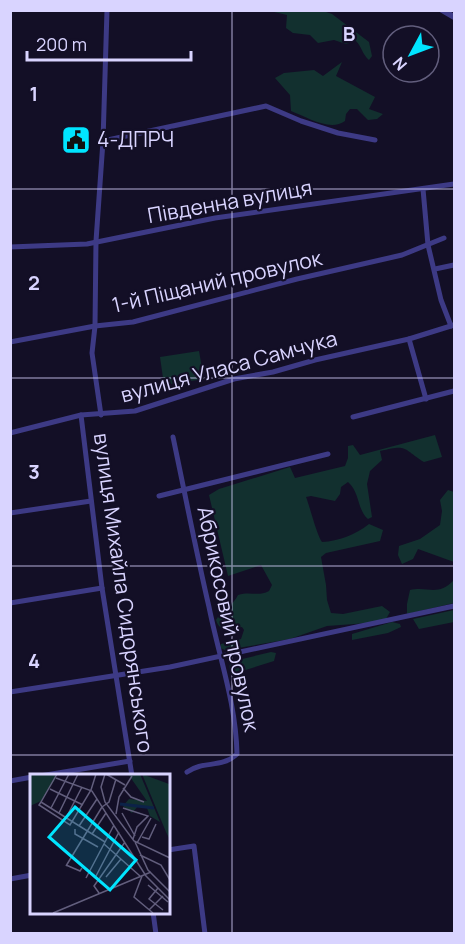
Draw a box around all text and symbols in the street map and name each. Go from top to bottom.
text: B [343,20,356,47]
scale bar [27,24,190,62]
north arrow [381,24,441,84]
text: 200 m [36,32,87,56]
text: N [388,52,412,75]
text: 1 [30,80,38,107]
public building icon: 4-ДПРЧ [60,124,92,156]
place label: 4-ДПРЧ [97,125,174,153]
street label: Південна вулиця [145,173,314,229]
street label: 1-й Піщаний провулок [109,243,325,319]
text: 2 [28,269,40,296]
street label: вулиця Уласа Самчука [117,324,340,408]
street label: вулиця Михайла Сидорянського [88,431,160,754]
text: 3 [28,458,40,485]
street label: Абрикосовий провулок [191,504,267,734]
text: 4 [28,647,40,674]
inset map [30,774,170,914]

